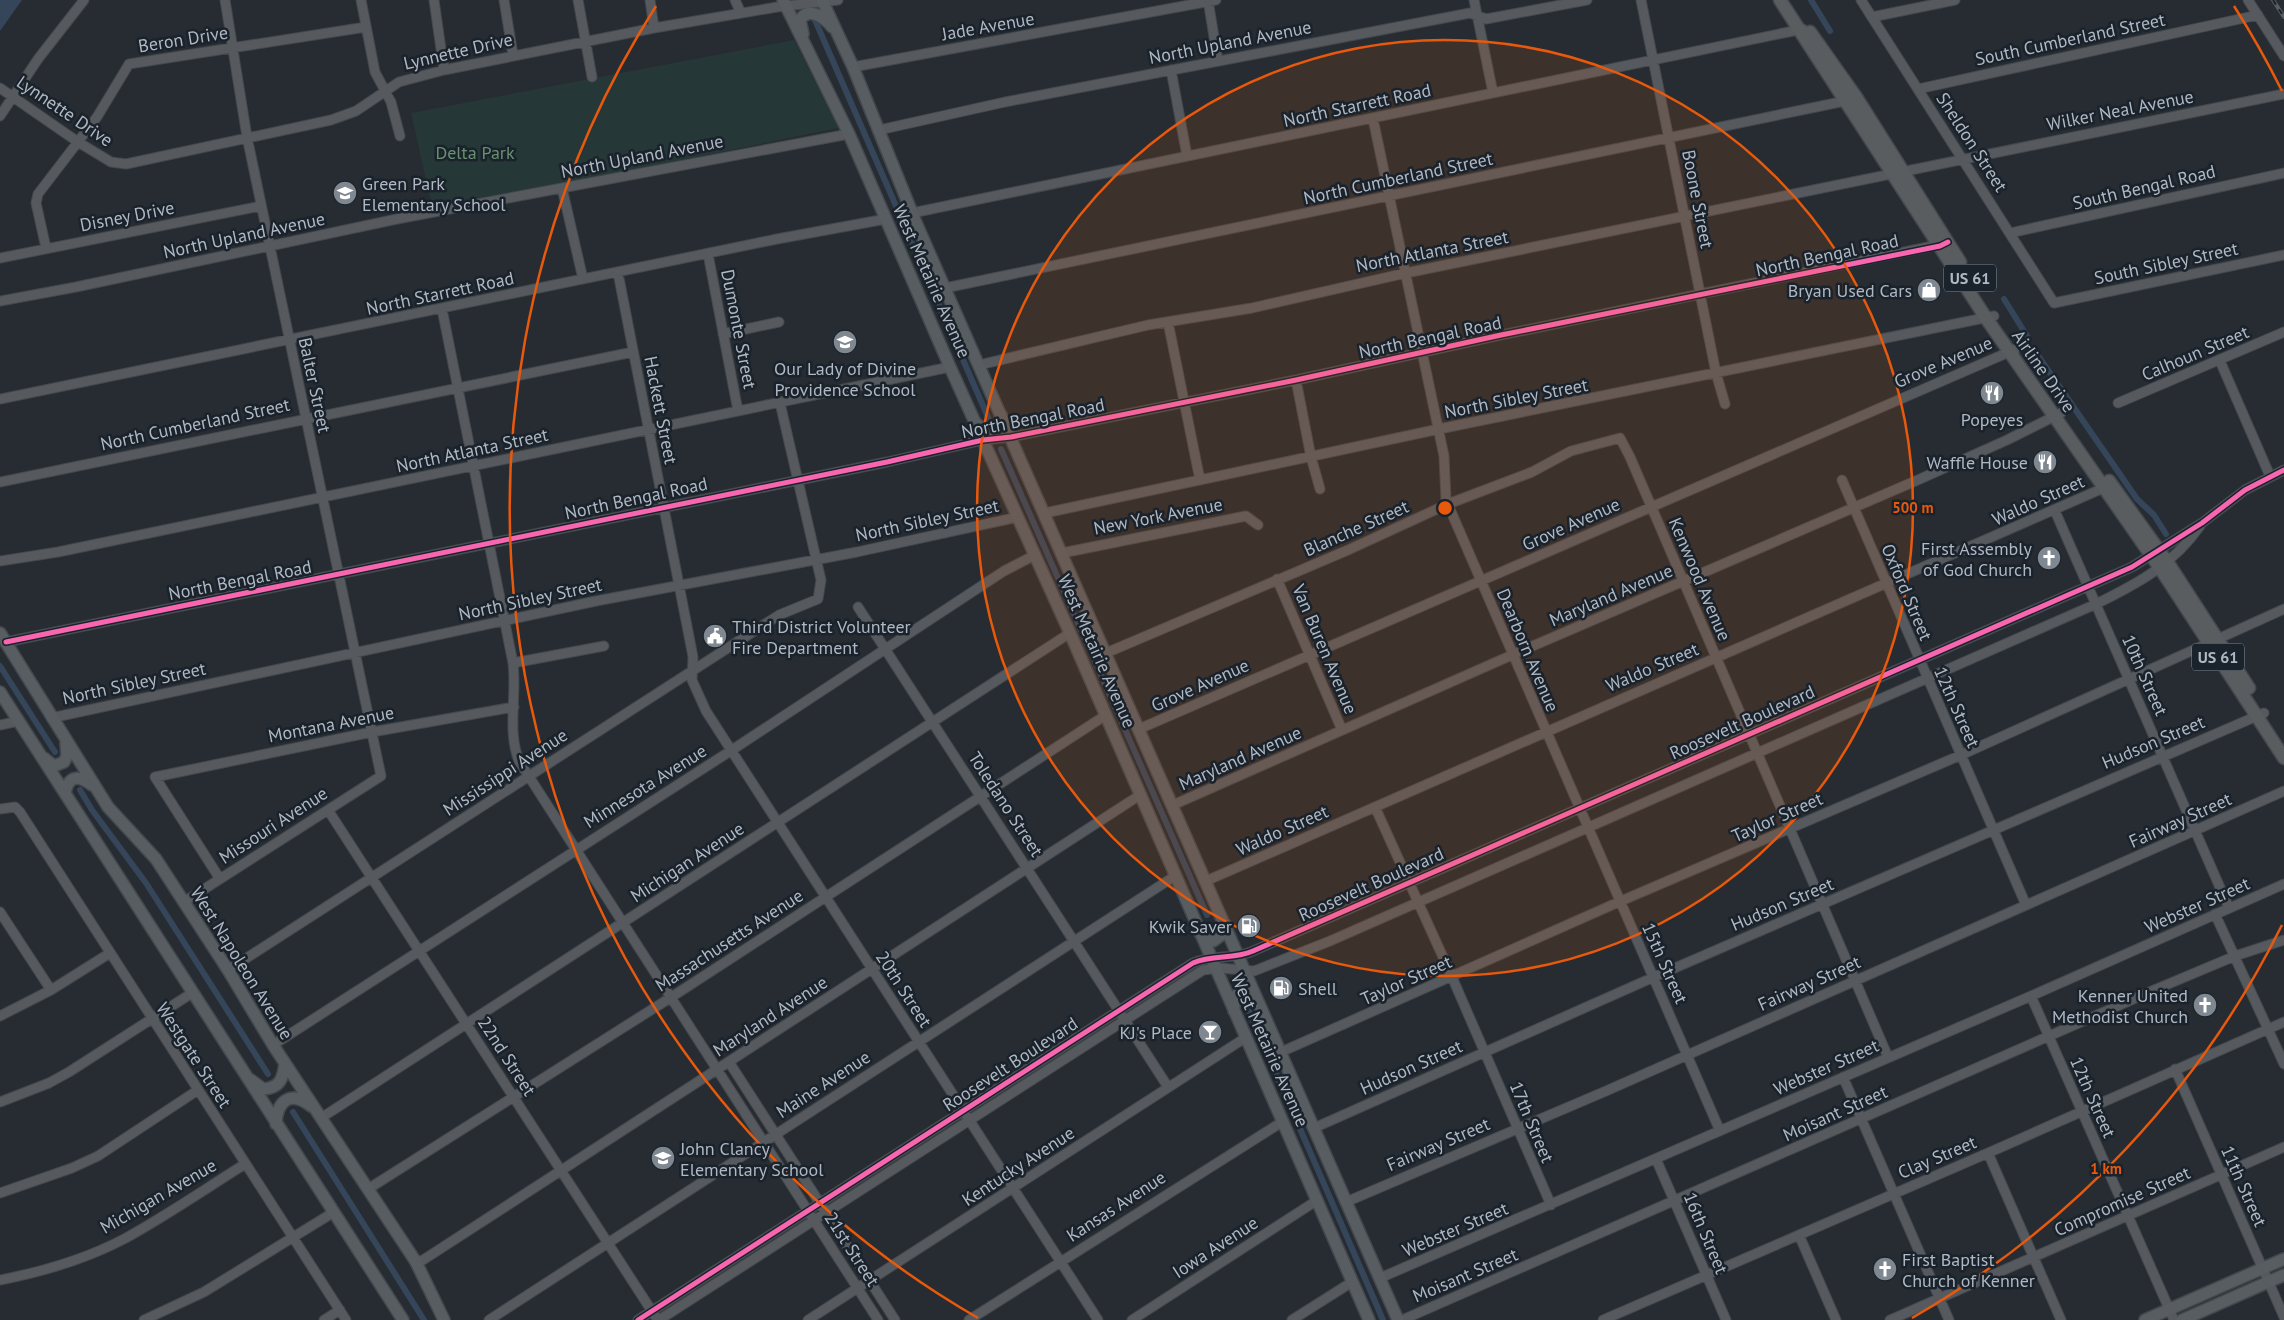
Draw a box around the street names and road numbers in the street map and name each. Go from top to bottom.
street label: Jade Avenue [939,7,1036,46]
street label: South Cumberland Street [1973,8,2167,70]
street label: North Upland Avenue [1147,15,1313,69]
street label: Beron Drive [137,21,229,57]
street label: Lynnette Drive [401,27,515,75]
street label: Lynnette Drive [13,70,117,152]
street label: North Starrett Road [1281,78,1433,132]
street label: Wilker Neal Avenue [2044,84,2196,136]
street label: Sheldon Street [1931,88,2013,196]
street label: North Upland Avenue [559,129,725,183]
street label: North Cumberland Street [1301,147,1495,209]
street label: Boone Street [1677,148,1719,250]
street label: South Bengal Road [2070,159,2218,215]
street label: Disney Drive [78,196,176,236]
street label: West Metairie Avenue [888,201,976,361]
street label: North Upland Avenue [161,207,327,263]
street label: North Atlanta Street [1354,225,1510,277]
street label: North Bengal Road [1753,229,1901,281]
street label: South Sibley Street [2092,237,2240,289]
road number: US 61 [1944,264,1996,292]
street label: North Starrett Road [364,266,516,320]
street label: Dumonte Street [716,267,762,391]
street label: North Bengal Road [1356,311,1504,363]
street label: Calhoun Street [2138,320,2252,386]
street label: Airline Drive [2007,325,2081,417]
street label: Grove Avenue [1890,331,1996,393]
street label: Balter Street [294,335,336,435]
street label: Hackett Street [639,354,683,466]
street label: North Sibley Street [1442,373,1590,423]
street label: North Cumberland Street [98,393,292,455]
street label: North Bengal Road [959,393,1107,443]
street label: North Atlanta Street [394,423,550,477]
street label: Waldo Street [1988,469,2088,531]
street label: North Bengal Road [562,472,710,524]
street label: New York Avenue [1092,492,1224,540]
street label: Grove Avenue [1519,492,1623,556]
street label: North Sibley Street [853,494,1001,546]
street label: Blanche Street [1300,495,1412,561]
street label: Kenwood Avenue [1664,514,1736,644]
street label: Oxford Street [1876,540,1938,644]
street label: North Bengal Road [166,555,314,605]
street label: Maryland Avenue [1546,559,1676,631]
street label: West Metairie Avenue [1053,571,1141,731]
street label: North Sibley Street [456,573,604,625]
street label: Van Buren Avenue [1287,580,1363,717]
street label: Dearborn Avenue [1492,585,1564,715]
street label: 10th Street [2117,631,2173,719]
street label: Waldo Street [1602,637,1702,697]
road number: US 61 [2192,644,2244,670]
street label: Grove Avenue [1148,653,1252,717]
street label: North Sibley Street [60,657,208,709]
street label: 12th Street [1929,663,1985,751]
street label: Roosevelt Boulevard [1666,680,1818,764]
street label: Montana Avenue [266,701,396,747]
street label: Hudson Street [2098,710,2208,774]
street label: Maryland Avenue [1175,721,1305,795]
street label: Mississippi Avenue [438,723,572,821]
street label: Minnesota Avenue [579,739,711,833]
street label: Toledano Street [964,747,1048,861]
street label: Missouri Avenue [214,781,332,869]
street label: Taylor Street [1728,787,1826,847]
street label: Fairway Street [2125,787,2235,853]
street label: Waldo Street [1232,799,1332,861]
street label: Michigan Avenue [626,817,748,907]
street label: Roosevelt Boulevard [1295,842,1447,926]
street label: Hudson Street [1727,872,1837,936]
street label: Webster Street [2141,872,2253,938]
street label: West Napoleon Avenue [186,882,298,1044]
street label: Massachusetts Avenue [651,884,807,996]
street label: 15th Street [1637,919,1693,1007]
street label: 20th Street [871,947,937,1031]
street label: Taylor Street [1357,950,1455,1010]
street label: Fairway Street [1754,950,1864,1016]
street label: Maryland Avenue [708,970,832,1062]
street label: West Metairie Avenue [1226,970,1314,1130]
street label: Westgate Street [151,998,237,1112]
street label: 22nd Street [473,1012,541,1100]
street label: Roosevelt Boulevard [938,1012,1082,1116]
street label: Hudson Street [1356,1034,1466,1100]
street label: Webster Street [1770,1034,1882,1100]
street label: Maine Avenue [772,1045,874,1123]
street label: 12th Street [2065,1053,2121,1141]
street label: 17th Street [1505,1078,1559,1166]
street label: Moisant Street [1779,1080,1891,1146]
street label: Fairway Street [1383,1112,1493,1176]
street label: Kentucky Avenue [957,1121,1079,1211]
street label: Clay Street [1894,1130,1980,1184]
street label: 11th Street [2216,1142,2272,1230]
street label: Michigan Avenue [96,1153,220,1239]
street label: Compromise Street [2050,1161,2194,1241]
street label: Kansas Avenue [1062,1165,1170,1247]
street label: 16th Street [1679,1189,1733,1277]
street label: Webster Street [1399,1196,1511,1262]
street label: 21st Street [819,1207,885,1291]
street label: Iowa Avenue [1168,1211,1262,1283]
street label: Moisant Street [1409,1243,1521,1307]

